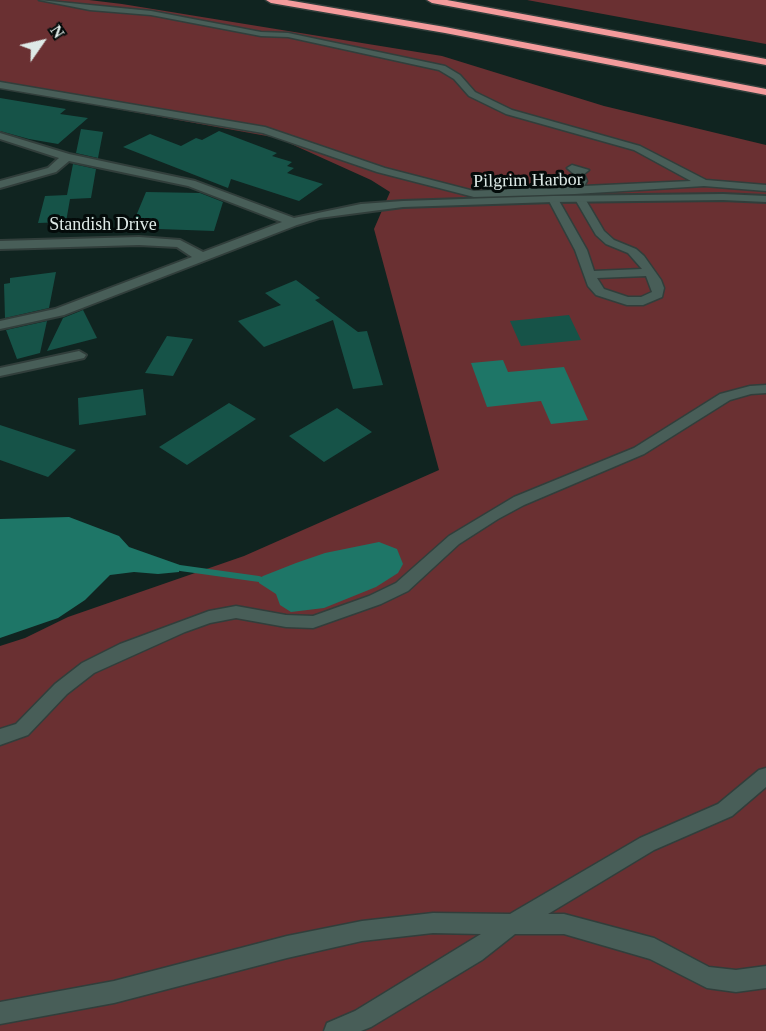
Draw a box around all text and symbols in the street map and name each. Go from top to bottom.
north arrow [12,12,72,72]
text: N [47,22,68,41]
street label: Pilgrim Harbor [473,169,583,193]
street label: Standish Drive [49,214,157,236]

